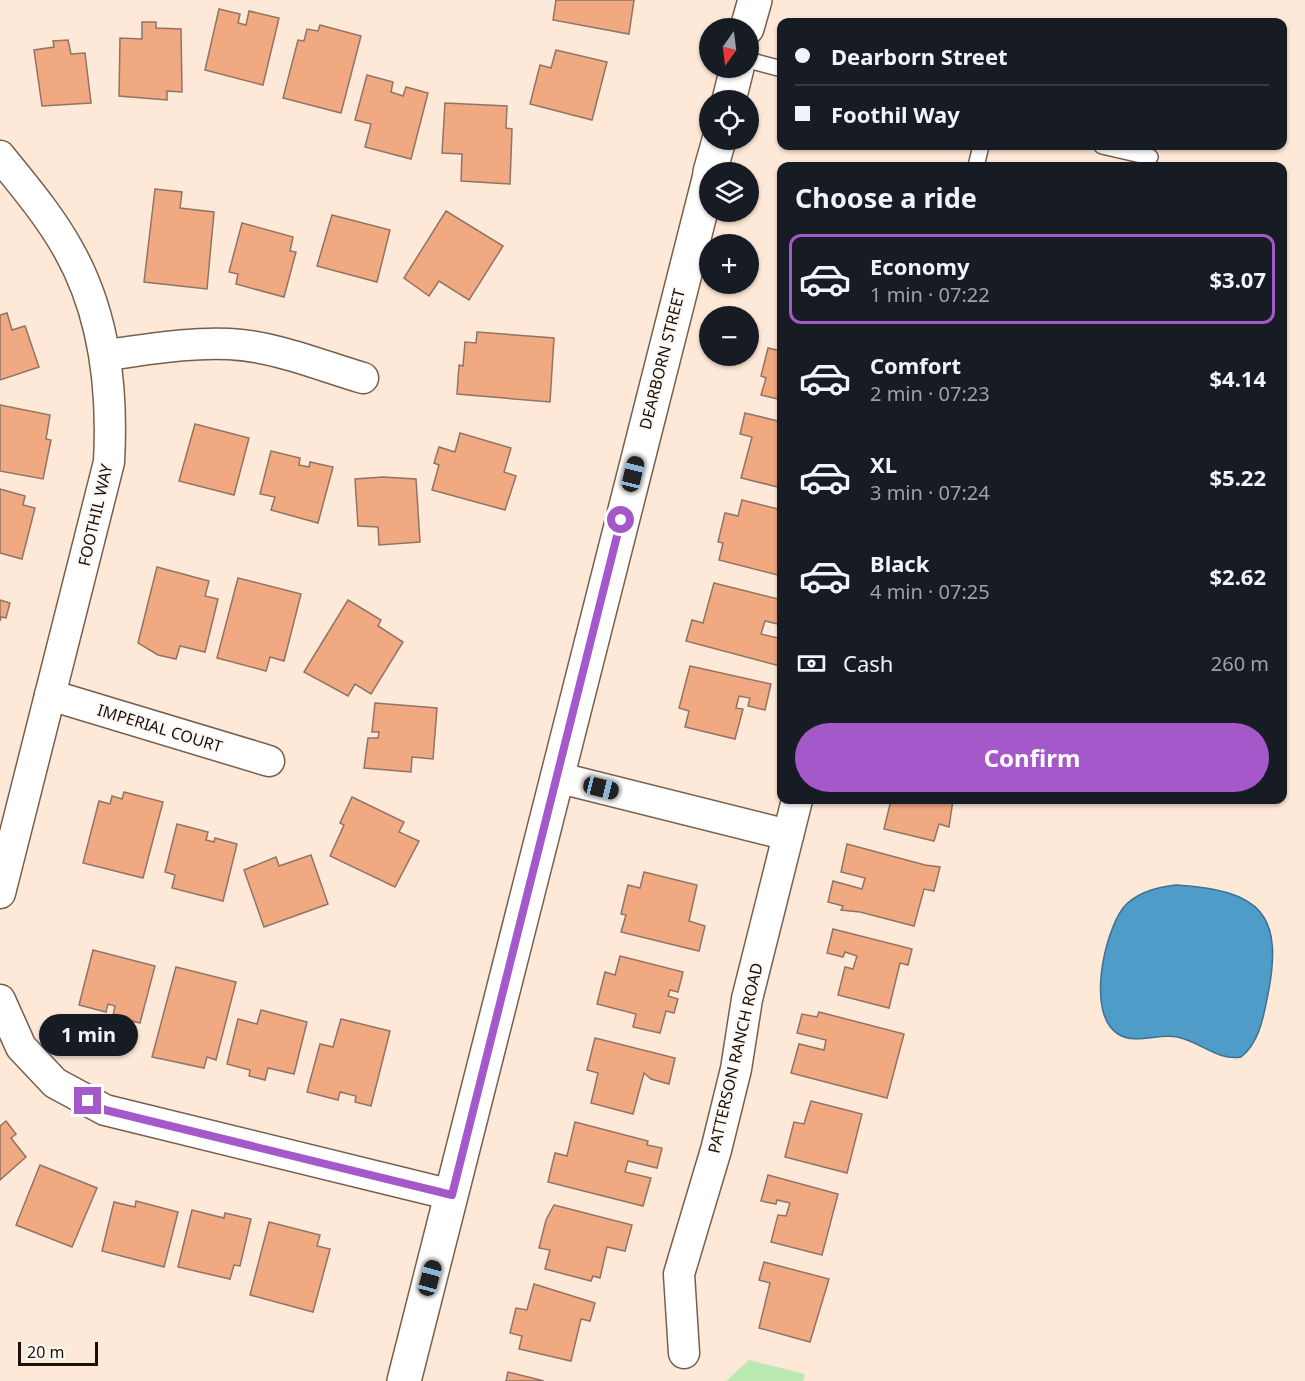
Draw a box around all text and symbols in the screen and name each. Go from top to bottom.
north arrow [699,18,759,78]
map controls [699,18,759,366]
text: Dearborn Street [831,41,1008,71]
button: locate [699,90,759,150]
text: Foothil Way [831,99,960,129]
button: layers [699,162,759,222]
text: Choose a ride [795,179,977,216]
button: + [699,234,759,294]
text: Economy [870,251,969,281]
icon: car [798,252,852,306]
text: $3.07 [1209,264,1266,294]
text: 1 min · 07:22 [870,281,990,308]
street label: DEARBORN STREET [634,286,690,432]
button: − [699,306,759,366]
text: Comfort [870,350,961,380]
icon: car [798,351,852,405]
text: $4.14 [1209,363,1266,393]
text: 2 min · 07:23 [870,380,990,407]
text: XL [870,449,897,479]
icon: car [798,450,852,504]
car [620,454,646,494]
street label: FOOTHIL WAY [73,461,118,568]
text: $5.22 [1209,462,1266,492]
text: 3 min · 07:24 [870,479,990,506]
route start [607,506,634,533]
text: Black [870,548,929,578]
icon: car [798,549,852,603]
text: $2.62 [1209,561,1266,591]
text: 4 min · 07:25 [870,578,990,605]
icon: cash [795,647,828,680]
text: Cash [843,648,893,678]
text: 260 m [1211,650,1269,677]
street label: IMPERIAL COURT [95,699,225,757]
button: Confirm [795,723,1269,792]
car [581,775,621,801]
street label: PATTERSON RANCH ROAD [702,961,768,1155]
callout: 1 min [38,1014,138,1056]
text: 1 min [61,1021,116,1048]
route end [74,1087,101,1114]
car [417,1258,443,1298]
scale bar [18,1339,98,1366]
text: 20 m [27,1341,64,1363]

